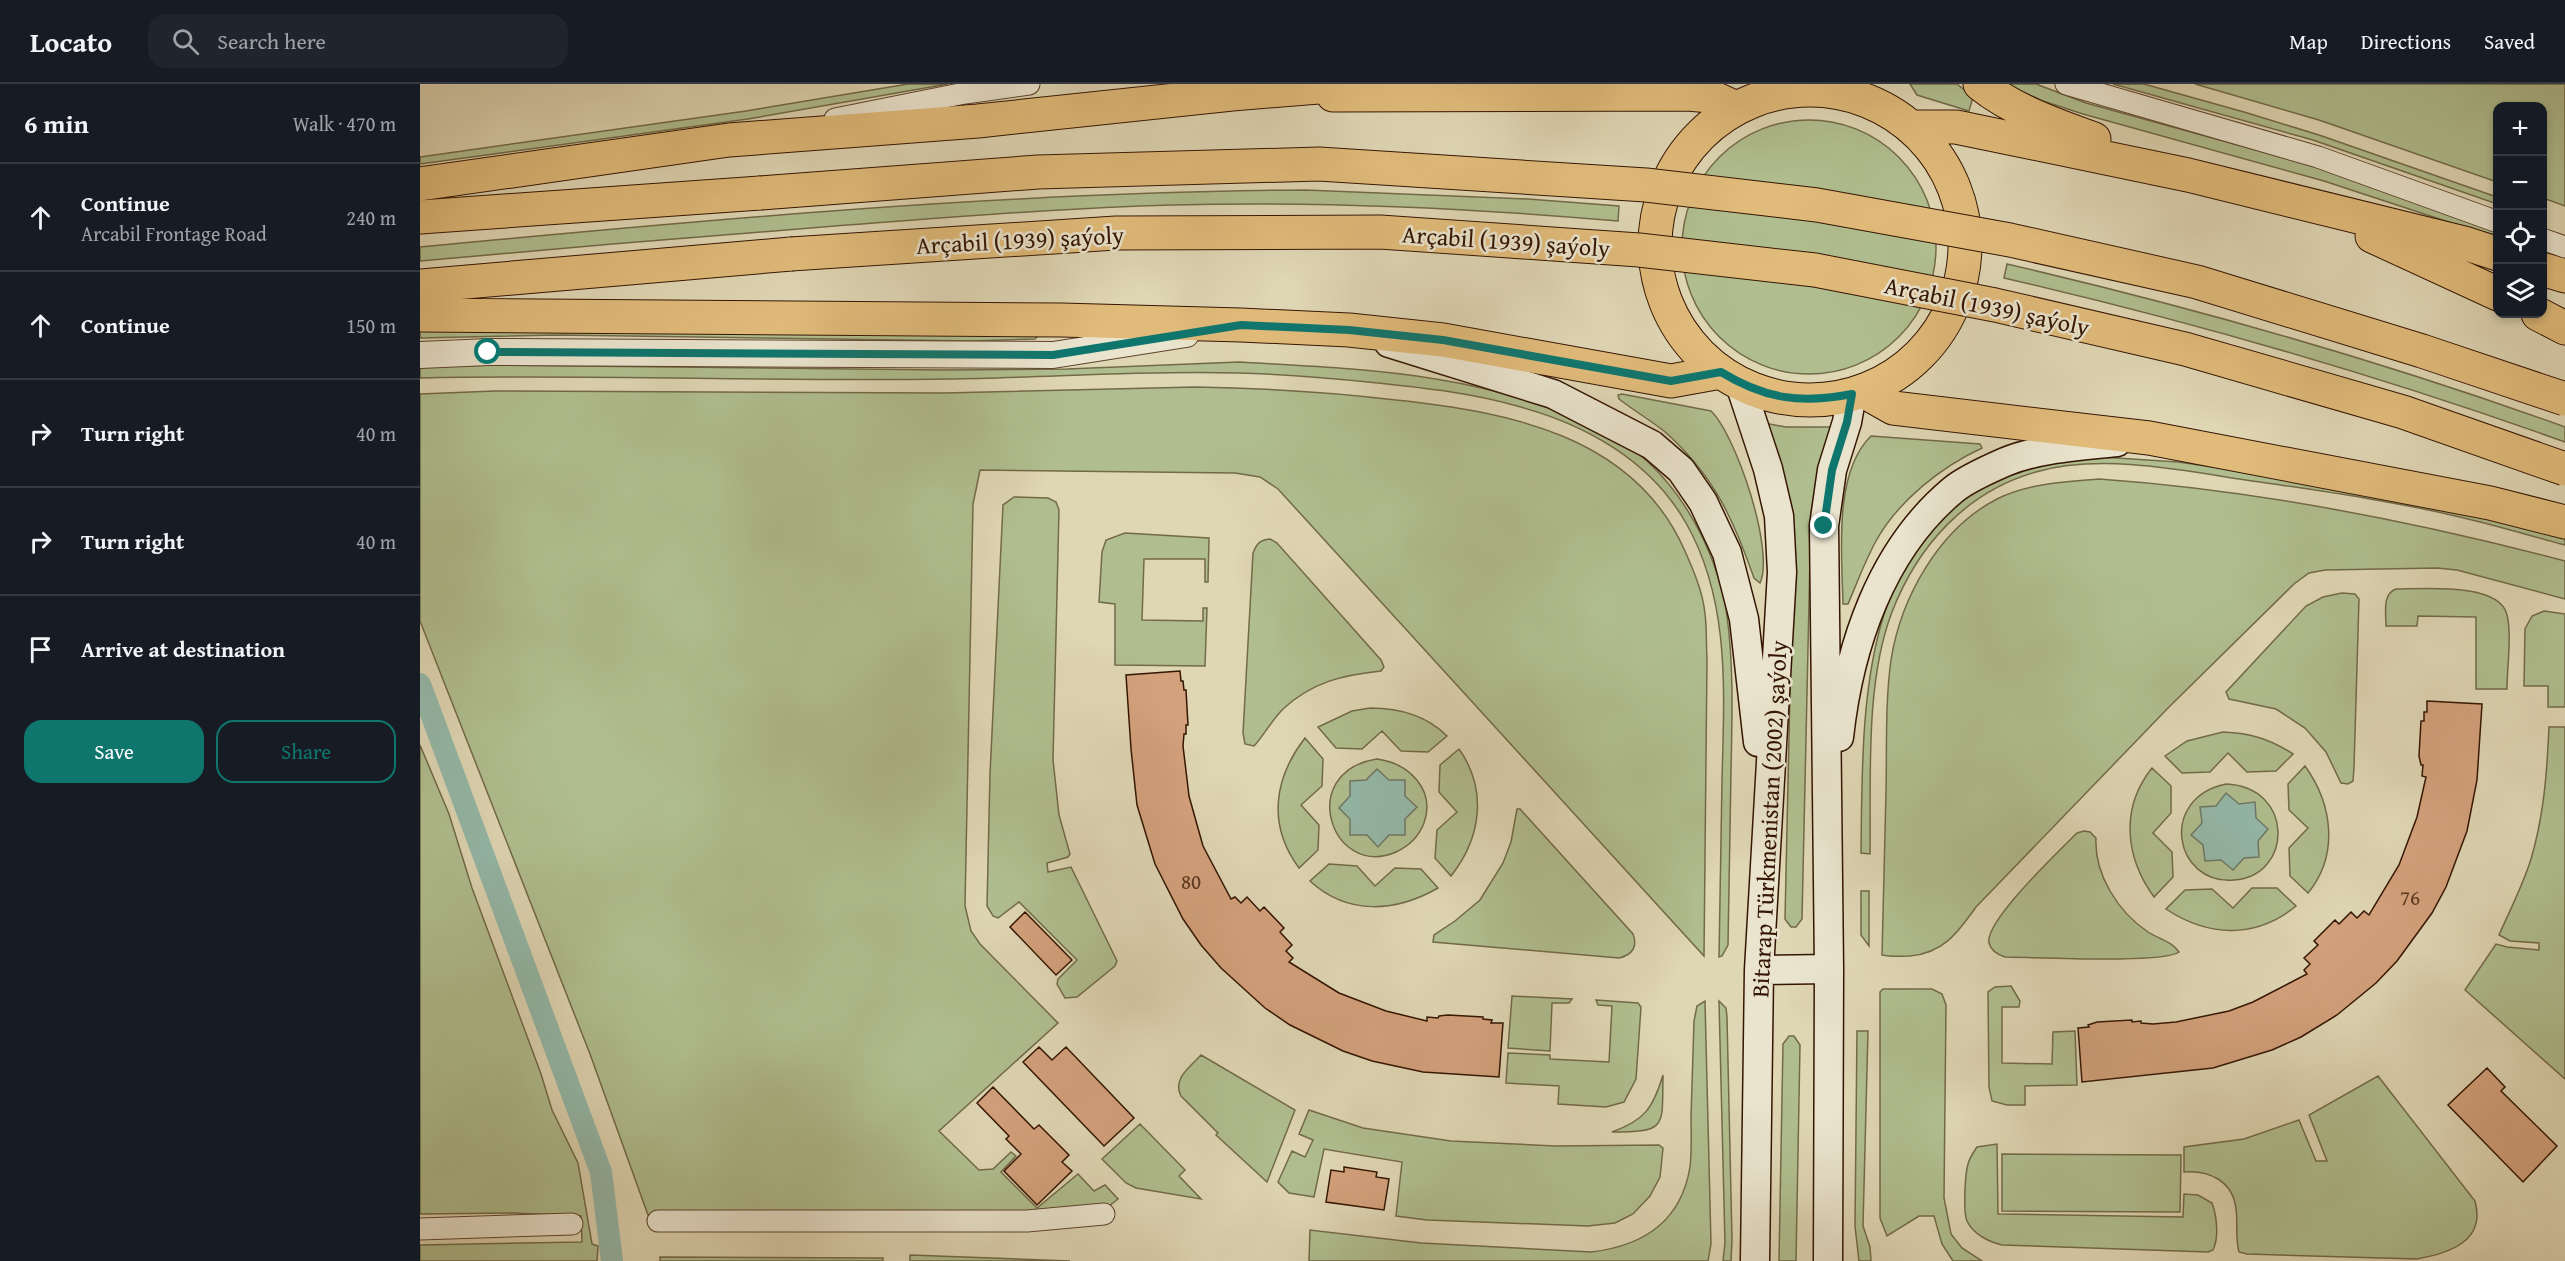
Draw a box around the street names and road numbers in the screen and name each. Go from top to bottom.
street label: Arçabil (1939) şaýoly [1401,216,1611,266]
street label: Arçabil (1939) şaýoly [915,217,1125,263]
street label: Arçabil (1939) şaýoly [1881,267,2093,345]
street label: Bitarap Türkmenistan (2002) şaýoly [1742,639,1796,999]

